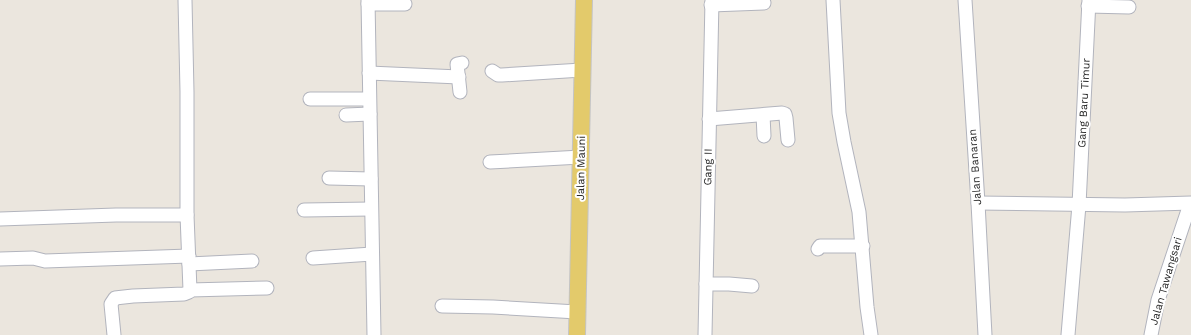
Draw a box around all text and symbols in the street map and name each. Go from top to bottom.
street label: Gang Baru Timur [1075,57,1093,148]
street label: Jalan Banaran [966,129,984,205]
street label: Jalan Mauni [574,136,588,200]
street label: Gang II [701,148,715,186]
street label: Jalan Tawangsari [1147,235,1185,327]

